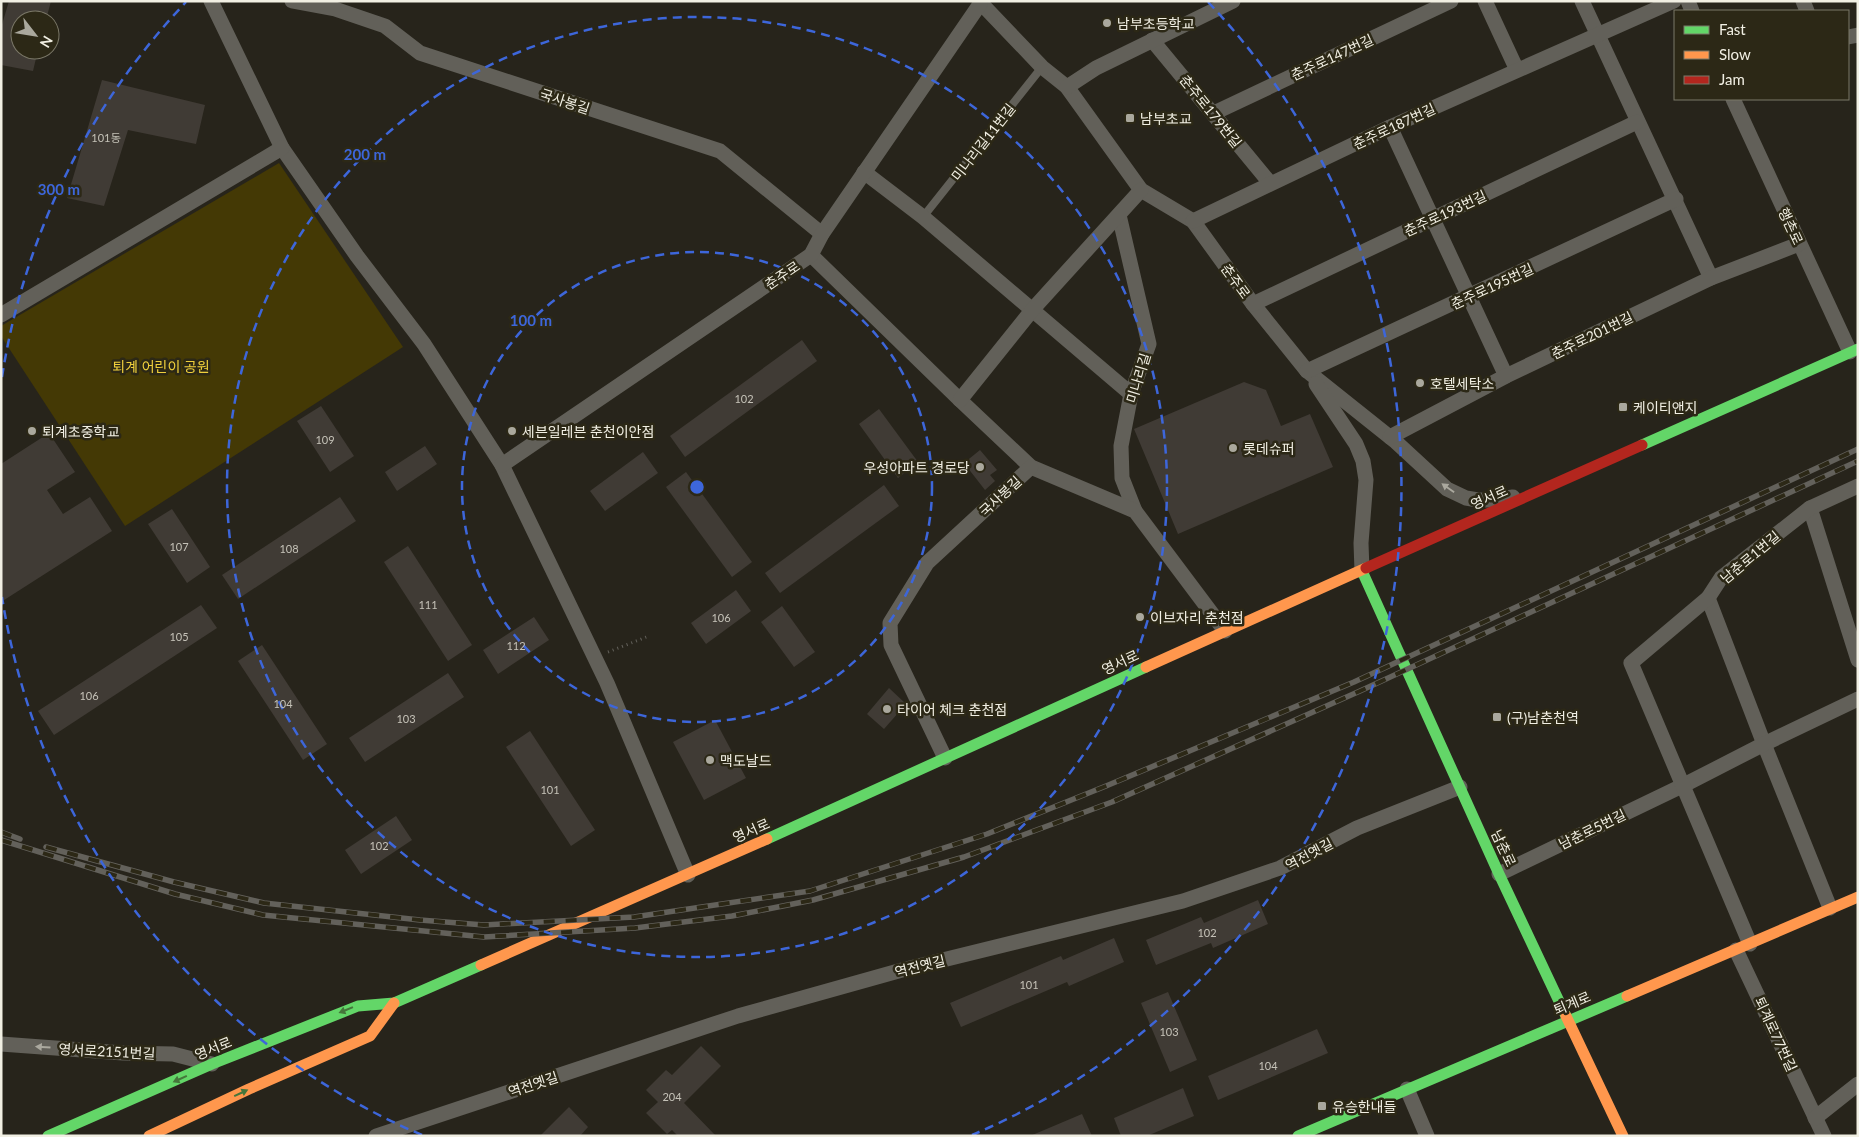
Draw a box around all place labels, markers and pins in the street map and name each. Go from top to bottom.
place label: 남부초등학교 [1117,15,1194,32]
marker: 남부초등학교 [1101,17,1113,29]
place label: 남부초교 [1140,110,1192,127]
marker: 남부초교 [1124,112,1136,124]
place label: 호텔세탁소 [1430,375,1495,392]
marker: 호텔세탁소 [1414,377,1426,389]
place label: 케이티앤지 [1633,399,1697,416]
marker: 케이티앤지 [1617,401,1629,413]
place label: 퇴계초중학교 [42,423,119,440]
place label: 세븐일레븐 춘천이안점 [522,423,654,440]
marker: 퇴계초중학교 [26,425,38,437]
marker: 세븐일레븐 춘천이안점 [506,425,518,437]
place label: 롯데슈퍼 [1243,440,1295,457]
marker: 롯데슈퍼 [1227,442,1239,454]
place label: 우성아파트 경로당 [863,459,970,476]
marker: 우성아파트 경로당 [974,461,986,473]
centre of rings [688,478,706,496]
place label: 이브자리 춘천점 [1150,609,1244,626]
marker: 이브자리 춘천점 [1134,611,1146,623]
place label: 타이어 체크 춘천점 [897,701,1007,718]
marker: 타이어 체크 춘천점 [881,703,893,715]
place label: (구)남춘천역 [1507,709,1579,726]
marker: (구)남춘천역 [1491,711,1503,723]
place label: 맥도날드 [720,752,772,769]
marker: 맥도날드 [704,754,716,766]
place label: 유승한내들 [1332,1098,1397,1115]
marker: 유승한내들 [1316,1100,1328,1112]

